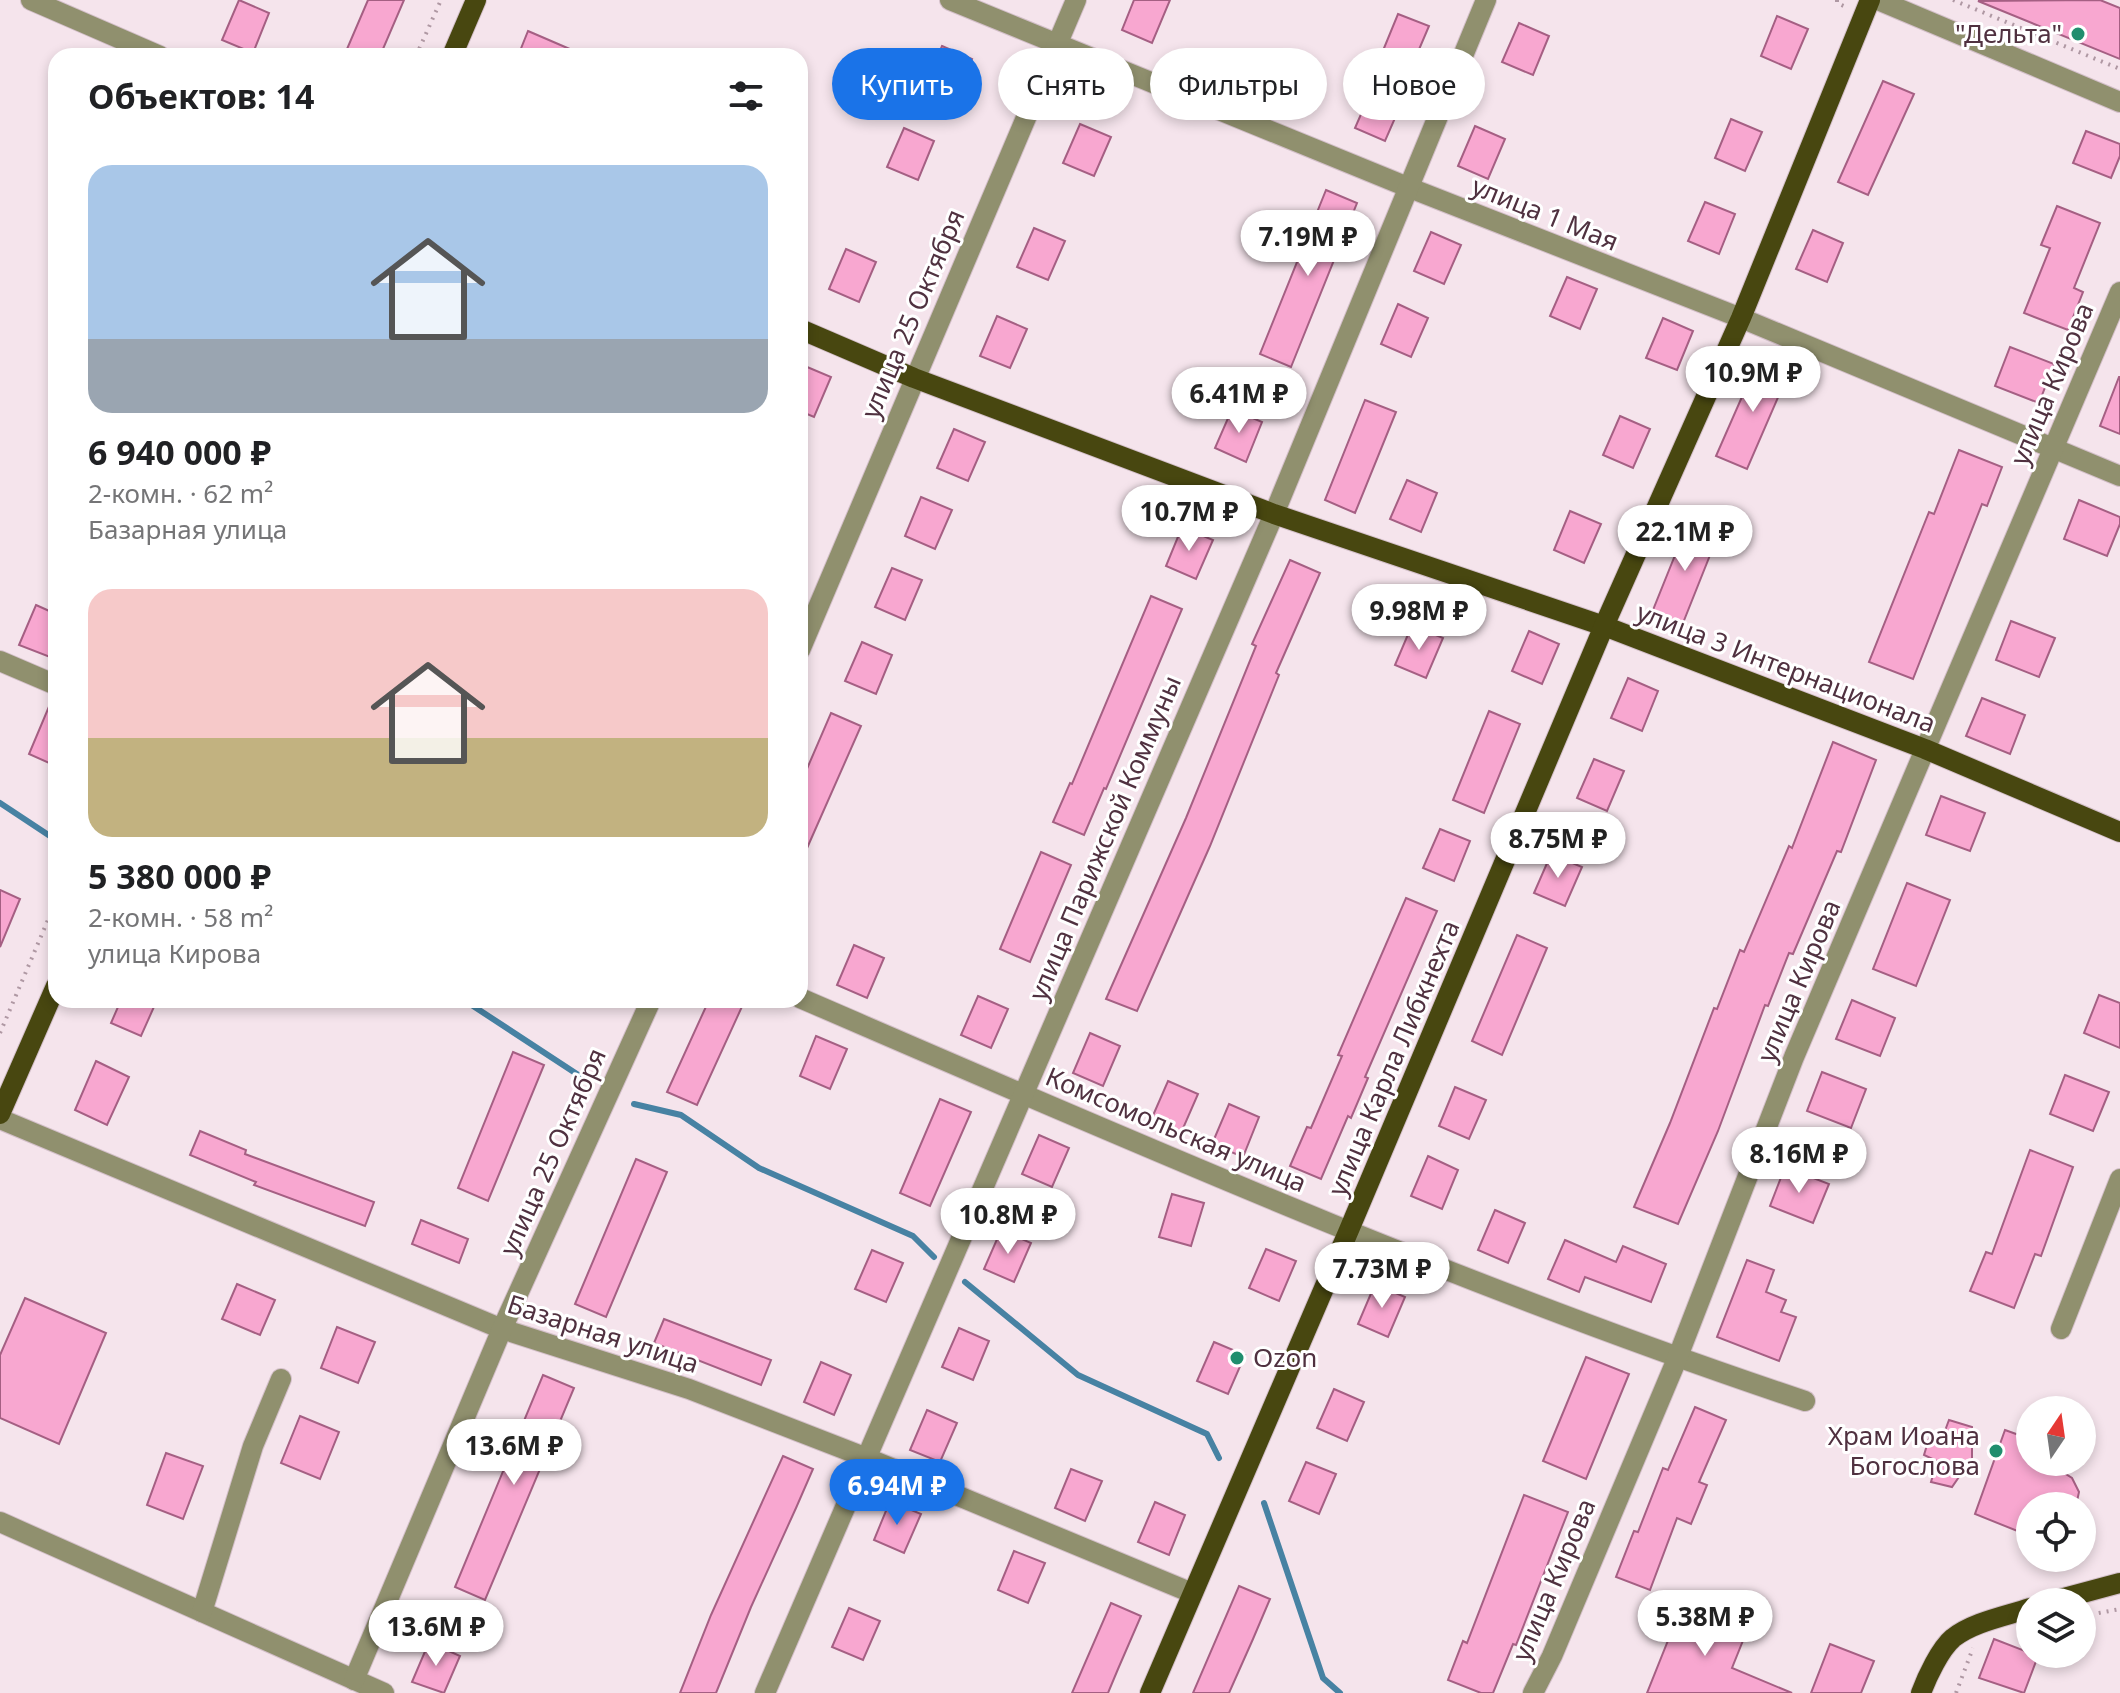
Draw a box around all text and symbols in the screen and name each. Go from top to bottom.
place label: "Дельта" [1955,15,2062,51]
marker: "Дельта" [2069,25,2087,43]
chip: Купить [832,48,982,120]
chip: Снять [998,48,1134,120]
chip: Фильтры [1150,48,1327,120]
chip: Новое [1343,48,1485,120]
text: Объектов: 14 [88,73,314,119]
icon: filters [724,74,768,118]
street label: улица 1 Мая [1467,167,1624,259]
street label: улица 25 Октября [852,204,972,424]
pin: 7.19M ₽ [1234,210,1382,278]
icon: home [356,217,500,361]
text: 7.19M ₽ [1259,218,1357,254]
street label: улица Кирова [2001,297,2101,470]
pin: 10.9M ₽ [1679,346,1827,414]
text: 10.9M ₽ [1704,354,1802,390]
pin: 6.41M ₽ [1165,367,1313,435]
text: 6.41M ₽ [1190,375,1288,411]
text: 6 940 000 ₽ [88,429,271,475]
text: 2-комн. · 62 m² [88,475,273,511]
pin: 10.7M ₽ [1115,485,1263,553]
text: 10.7M ₽ [1140,493,1238,529]
pin: 22.1M ₽ [1611,505,1759,573]
text: Базарная улица [88,511,287,547]
text: 22.1M ₽ [1636,513,1734,549]
pin: 9.98M ₽ [1345,584,1493,652]
text: 9.98M ₽ [1370,592,1468,628]
street label: улица 3 Интернационала [1632,593,1941,741]
icon: home [356,641,500,785]
street label: улица Парижской Коммуны [1019,670,1189,1006]
pin: 8.75M ₽ [1484,812,1632,880]
text: 8.75M ₽ [1509,820,1607,856]
text: 5 380 000 ₽ [88,853,271,899]
street label: улица Кирова [1748,894,1848,1067]
text: 2-комн. · 58 m² [88,899,273,935]
street label: улица Карла Либкнехта [1319,914,1468,1201]
text: улица Кирова [88,935,261,971]
street label: улица 25 Октября [490,1042,614,1261]
street label: Комсомольская улица [1040,1058,1312,1200]
pin: 8.16M ₽ [1725,1127,1873,1195]
text: 8.16M ₽ [1750,1135,1848,1171]
pin: 10.8M ₽ [934,1188,1082,1256]
text: 10.8M ₽ [959,1196,1057,1232]
pin: 7.73M ₽ [1308,1242,1456,1310]
text: 7.73M ₽ [1333,1250,1431,1286]
street label: Базарная улица [503,1285,704,1381]
place label: Ozon [1253,1339,1317,1375]
marker: Ozon [1228,1349,1246,1367]
north arrow [2016,1396,2096,1476]
map controls [2016,1396,2096,1668]
place label: Храм Иоана Богослова [1828,1417,1980,1483]
pin: 13.6M ₽ [440,1419,588,1487]
text: 13.6M ₽ [465,1427,563,1463]
marker: Храм Иоана Богослова [1987,1442,2005,1460]
pin: 6.94M ₽ [823,1459,971,1527]
text: 6.94M ₽ [848,1467,946,1503]
button: locate [2016,1492,2096,1572]
street label: улица Кирова [1503,1493,1603,1666]
button: layers [2016,1588,2096,1668]
pin: 5.38M ₽ [1631,1590,1779,1658]
text: 5.38M ₽ [1656,1598,1754,1634]
pin: 13.6M ₽ [362,1600,510,1668]
text: 13.6M ₽ [387,1608,485,1644]

